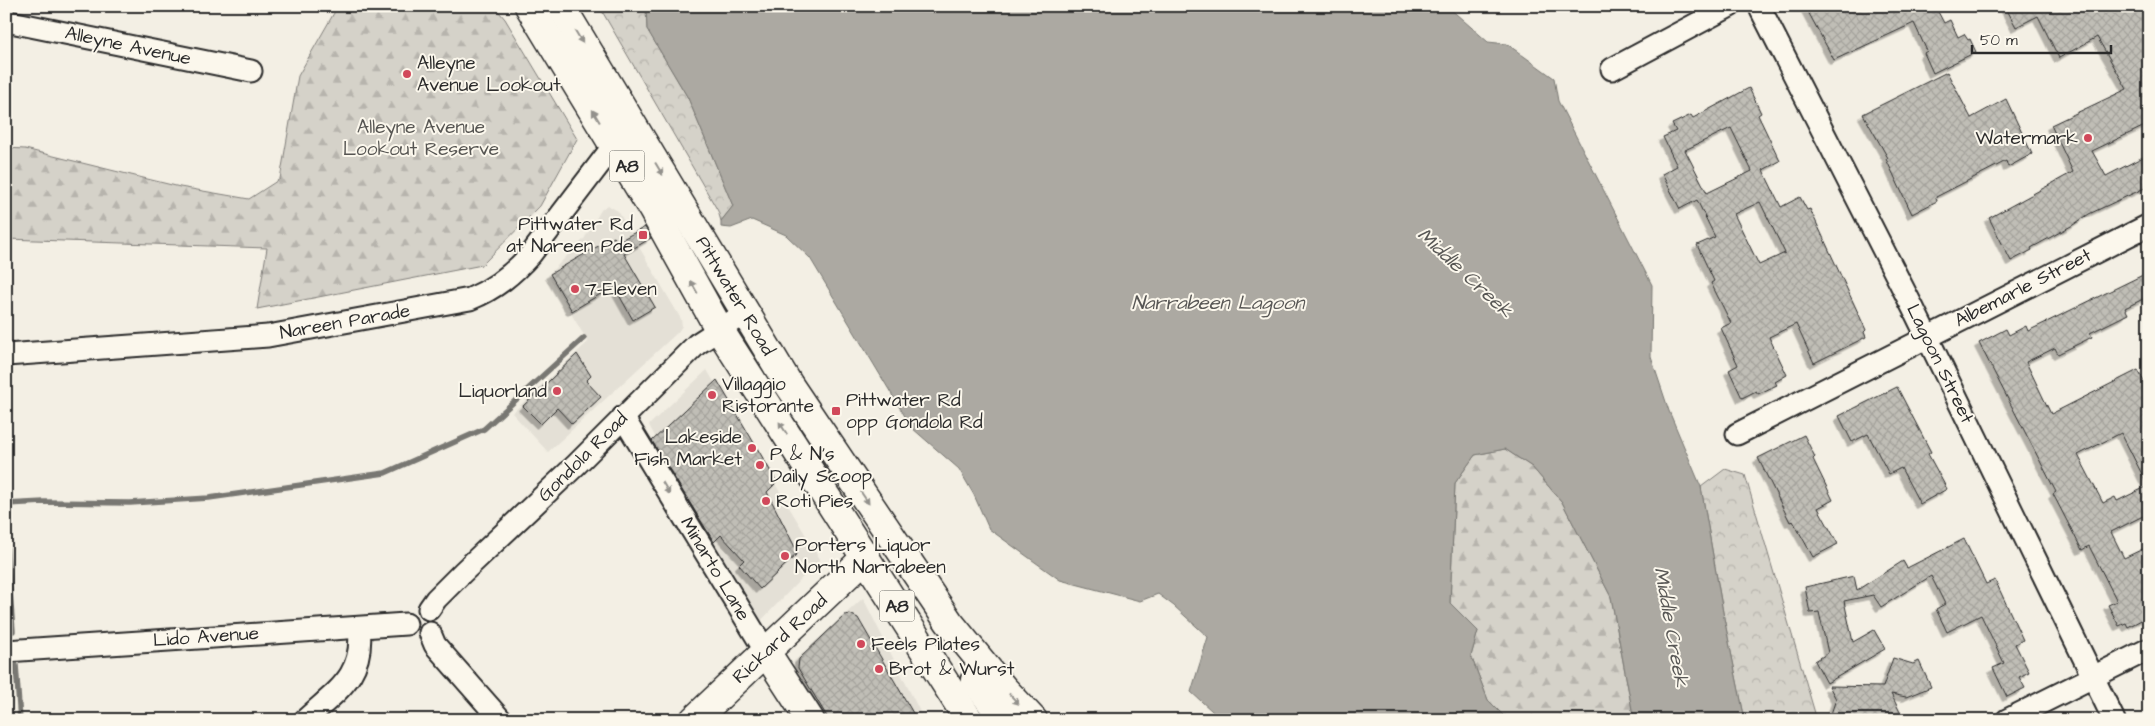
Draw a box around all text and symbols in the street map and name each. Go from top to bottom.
street label: Alleyne Avenue [62,19,193,73]
scale bar [1972,22,2111,54]
one-way arrow [575,30,584,43]
text: 50 m [1980,30,2018,51]
place label: Alleyne Avenue Lookout [417,50,561,99]
marker: Alleyne Avenue Lookout [401,68,413,80]
one-way arrow [592,109,601,122]
park label: Alleyne Avenue Lookout Reserve [343,114,499,163]
place label: Watermark [1975,125,2078,152]
marker: Watermark [2082,132,2094,144]
road number: A8 [610,150,644,182]
one-way arrow [654,162,663,175]
place label: Pittwater Rd at Nareen Pde [506,211,633,260]
water label: Middle Creek [1411,221,1519,325]
marker: Pittwater Rd at Nareen Pde [637,229,649,241]
street label: Pittwater Road [689,231,781,361]
street label: Albemarle Street [1950,242,2096,334]
place label: 7-Eleven [585,276,657,303]
one-way arrow [690,281,699,294]
marker: 7-Eleven [569,283,581,295]
water label: Narrabeen Lagoon [1132,289,1306,318]
street label: Nareen Parade [278,297,412,347]
street label: Lagoon Street [1899,300,1981,429]
place label: Villaggio Ristorante [722,371,814,420]
place label: Liquorland [458,378,547,405]
marker: Liquorland [551,385,563,397]
place label: Pittwater Rd opp Gondola Rd [846,387,983,436]
marker: Villaggio Ristorante [706,389,718,401]
marker: Pittwater Rd opp Gondola Rd [830,405,842,417]
street label: Gondola Road [532,406,634,508]
one-way arrow [778,422,788,435]
place label: Lakeside Fish Market [634,424,742,473]
place label: P & N's Daily Scoop [770,441,872,491]
marker: Lakeside Fish Market [746,442,758,454]
marker: P & N's Daily Scoop [754,459,766,471]
one-way arrow [662,482,671,495]
place label: Roti Pies [776,488,853,515]
one-way arrow [860,491,870,505]
marker: Roti Pies [760,495,772,507]
street label: Minarto Lane [673,512,757,626]
place label: Porters Liquor North Narrabeen [795,532,946,581]
marker: Porters Liquor North Narrabeen [779,550,791,562]
water label: Middle Creek [1647,565,1695,690]
street label: Rickard Road [726,588,834,690]
road number: A8 [880,590,914,622]
street label: Lido Avenue [152,620,260,654]
place label: Feels Pilates [871,631,980,658]
marker: Feels Pilates [855,638,867,650]
place label: Brot & Wurst [889,656,1015,683]
marker: Brot & Wurst [873,663,885,675]
one-way arrow [1008,693,1020,705]

